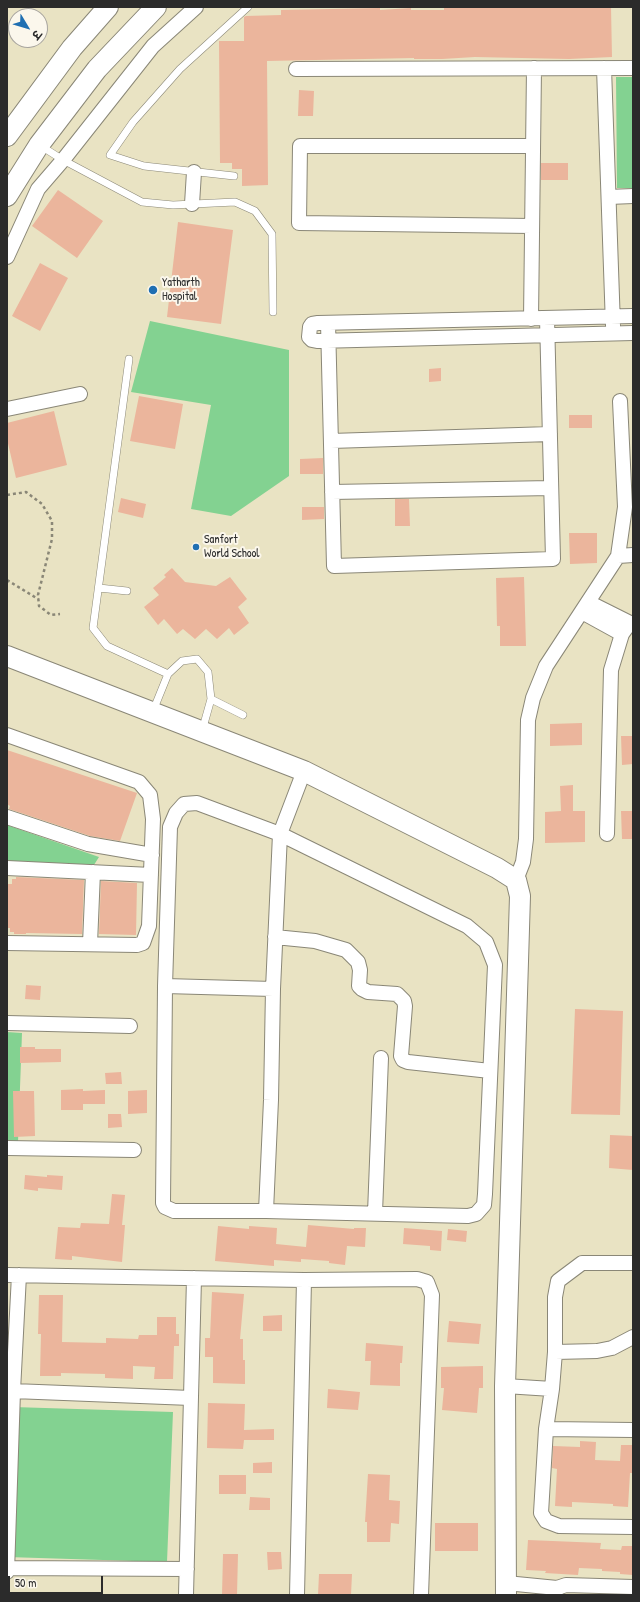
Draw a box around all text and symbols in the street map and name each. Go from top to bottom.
north arrow [8,8,48,48]
text: उ [29,28,44,42]
place label: Yatharth Hospital [162,276,200,304]
marker: Yatharth Hospital [147,284,159,296]
place label: Sanfort World School [204,533,260,561]
marker: Sanfort World School [191,542,201,552]
scale bar [10,1568,105,1594]
text: 50 m [15,1574,36,1591]

